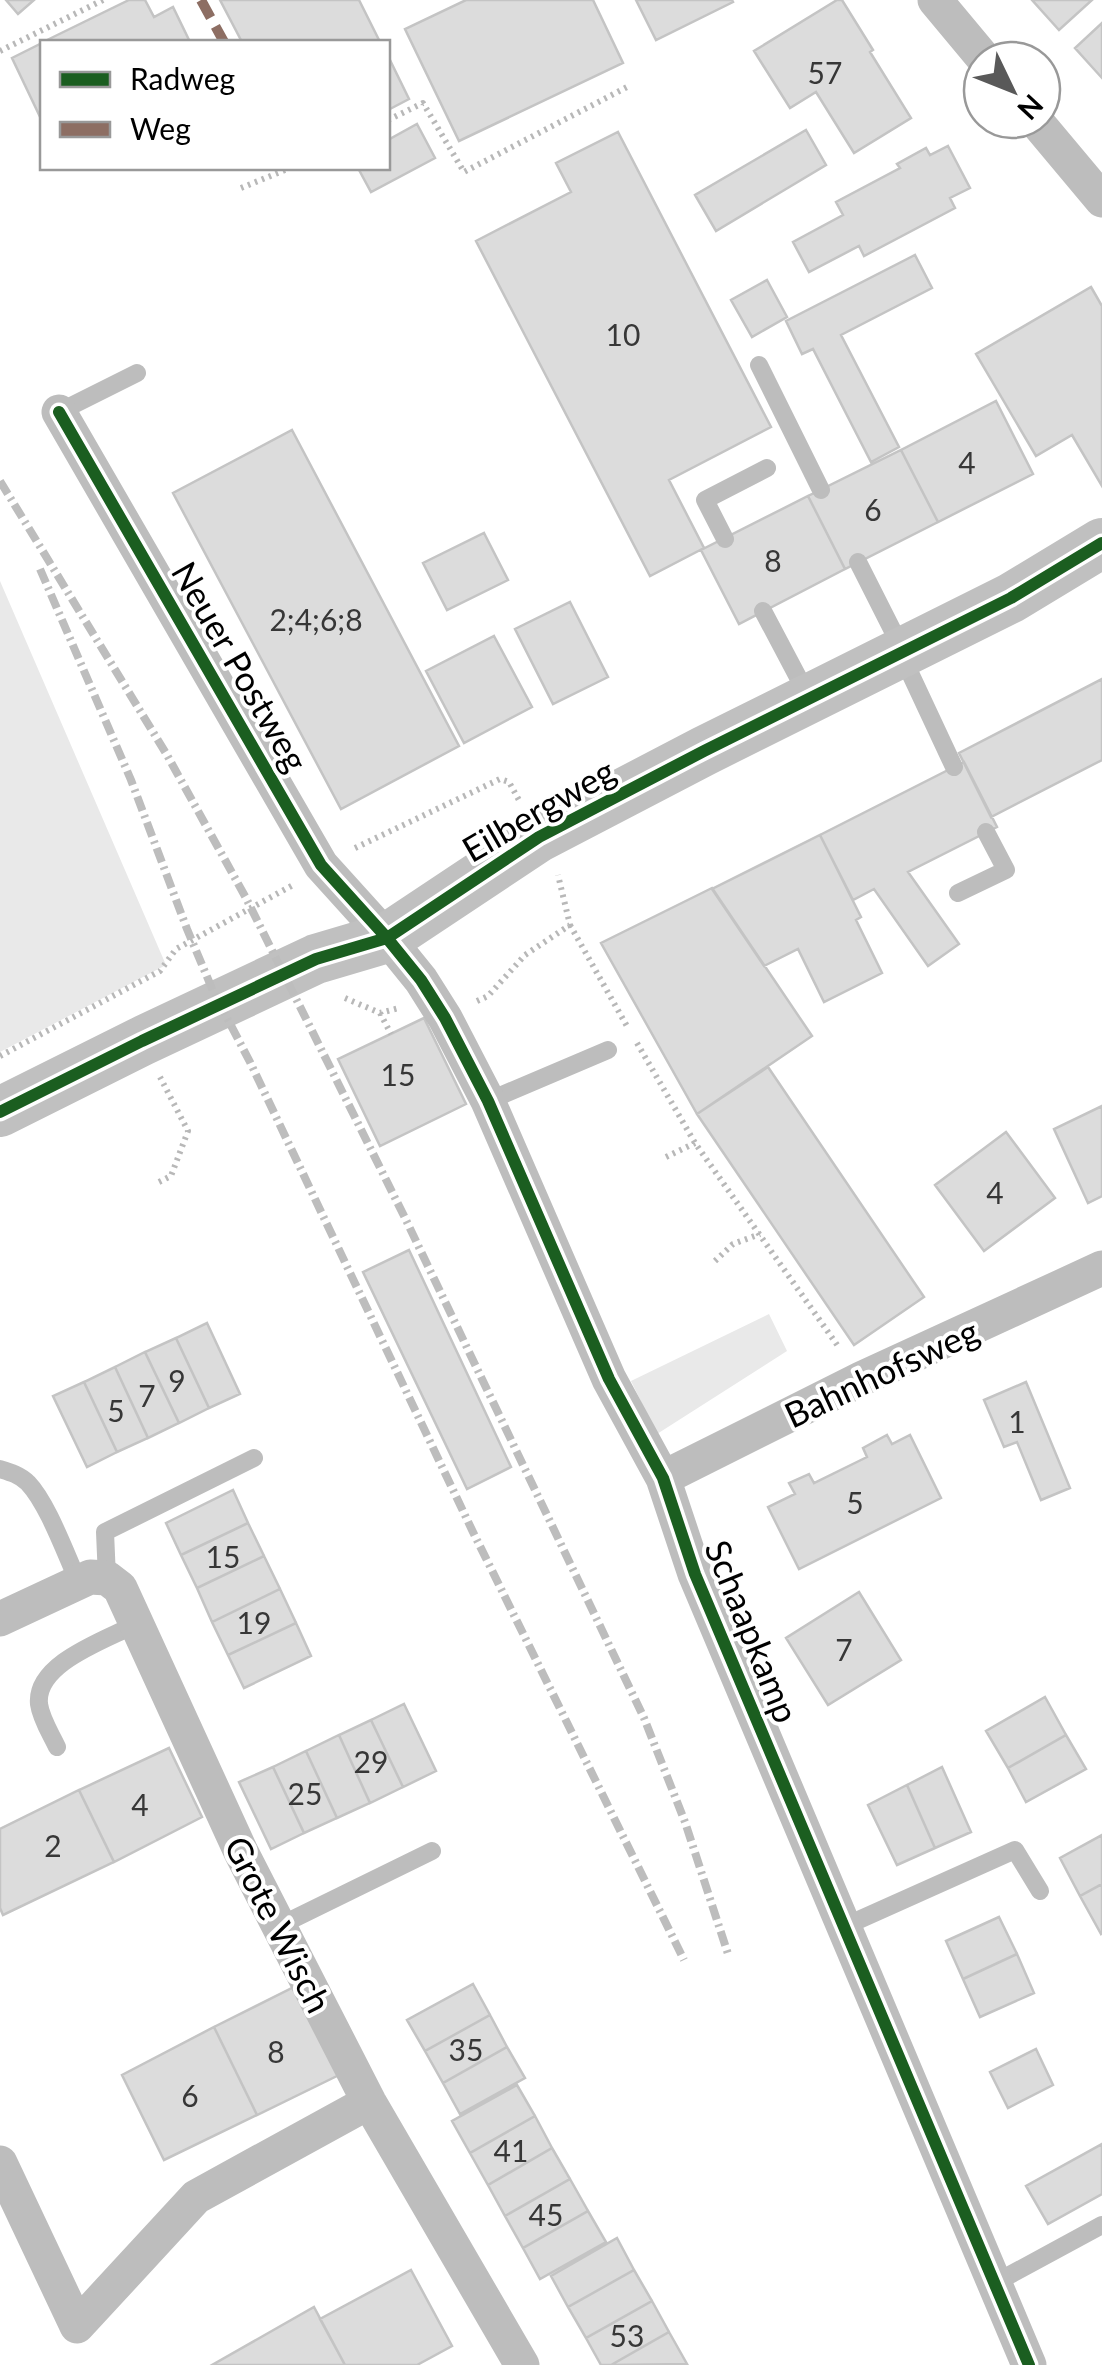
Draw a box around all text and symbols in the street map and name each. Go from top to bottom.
legend [40,40,390,170]
north arrow [962,40,1062,140]
house number: 57 [808,54,842,90]
text: Radweg [130,60,235,96]
text: N [1011,88,1051,127]
text: Weg [130,110,191,146]
house number: 10 [606,316,640,352]
house number: 4 [958,444,976,480]
house number: 6 [864,491,882,527]
house number: 8 [764,542,782,578]
street label: Neuer Postweg [164,554,318,778]
house number: 2;4;6;8 [269,601,363,637]
street label: Eilbergweg [454,748,622,870]
house number: 15 [381,1056,415,1092]
house number: 4 [986,1174,1004,1210]
street label: Bahnhofsweg [777,1309,985,1435]
house number: 9 [168,1362,186,1398]
house number: 7 [138,1377,156,1413]
house number: 5 [107,1392,125,1428]
house number: 1 [1008,1403,1026,1439]
house number: 5 [846,1484,864,1520]
street label: Schaapkamp [697,1534,809,1728]
house number: 15 [206,1538,240,1574]
house number: 19 [237,1604,271,1640]
house number: 7 [835,1631,853,1667]
house number: 29 [354,1743,388,1779]
house number: 25 [288,1775,322,1811]
house number: 4 [131,1786,149,1822]
house number: 2 [44,1827,62,1863]
street label: Grote Wisch [217,1829,341,2019]
house number: 35 [449,2031,483,2067]
house number: 8 [267,2033,285,2069]
house number: 6 [181,2077,199,2113]
house number: 41 [494,2132,528,2168]
house number: 45 [529,2196,563,2232]
house number: 53 [610,2317,644,2353]

